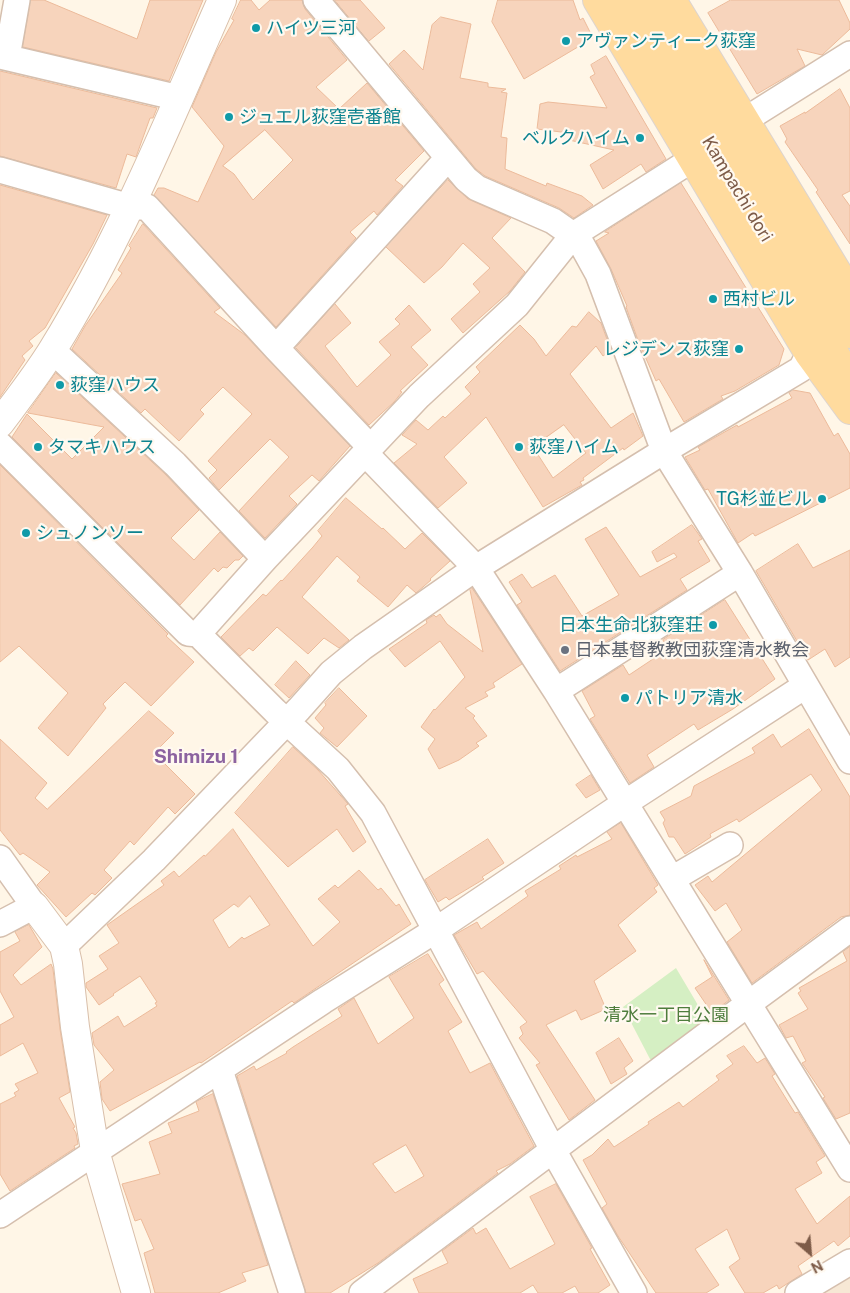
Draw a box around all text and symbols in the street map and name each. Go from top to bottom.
place label: ハイツ三河 [266,17,356,39]
marker: ハイツ三河 [250,22,262,34]
place label: アヴァンティーク荻窪 [576,30,756,52]
marker: アヴァンティーク荻窪 [560,35,572,47]
place label: ジュエル荻窪壱番館 [239,106,401,128]
marker: ジュエル荻窪壱番館 [223,111,235,123]
place label: ベルクハイム [522,127,630,149]
marker: ベルクハイム [634,132,646,144]
street label: Kampachi dori [697,132,777,246]
place label: 西村ビル [723,288,795,310]
marker: 西村ビル [707,293,719,305]
place label: レジデンス荻窪 [603,338,729,360]
marker: レジデンス荻窪 [733,343,745,355]
place label: 荻窪ハウス [70,374,160,396]
marker: 荻窪ハウス [54,379,66,391]
place label: タマキハウス [48,436,156,458]
place label: 荻窪ハイム [529,436,619,458]
marker: タマキハウス [32,441,44,453]
marker: 荻窪ハイム [513,441,525,453]
place label: TG杉並ビル [716,488,812,510]
marker: TG杉並ビル [816,493,828,505]
place label: シュノンソー [36,522,144,544]
marker: シュノンソー [20,527,32,539]
place label: 日本生命北荻窪荘 [559,614,703,636]
marker: 日本生命北荻窪荘 [707,619,719,631]
place label: 日本基督教教団荻窪清水教会 [575,639,809,661]
marker: 日本基督教教団荻窪清水教会 [559,644,571,656]
place label: パトリア清水 [635,687,743,709]
marker: パトリア清水 [619,692,631,704]
district label: Shimizu 1 [154,746,238,768]
park label: 清水一丁目公園 [603,1004,729,1026]
north arrow [785,1228,835,1278]
text: N [808,1257,825,1276]

